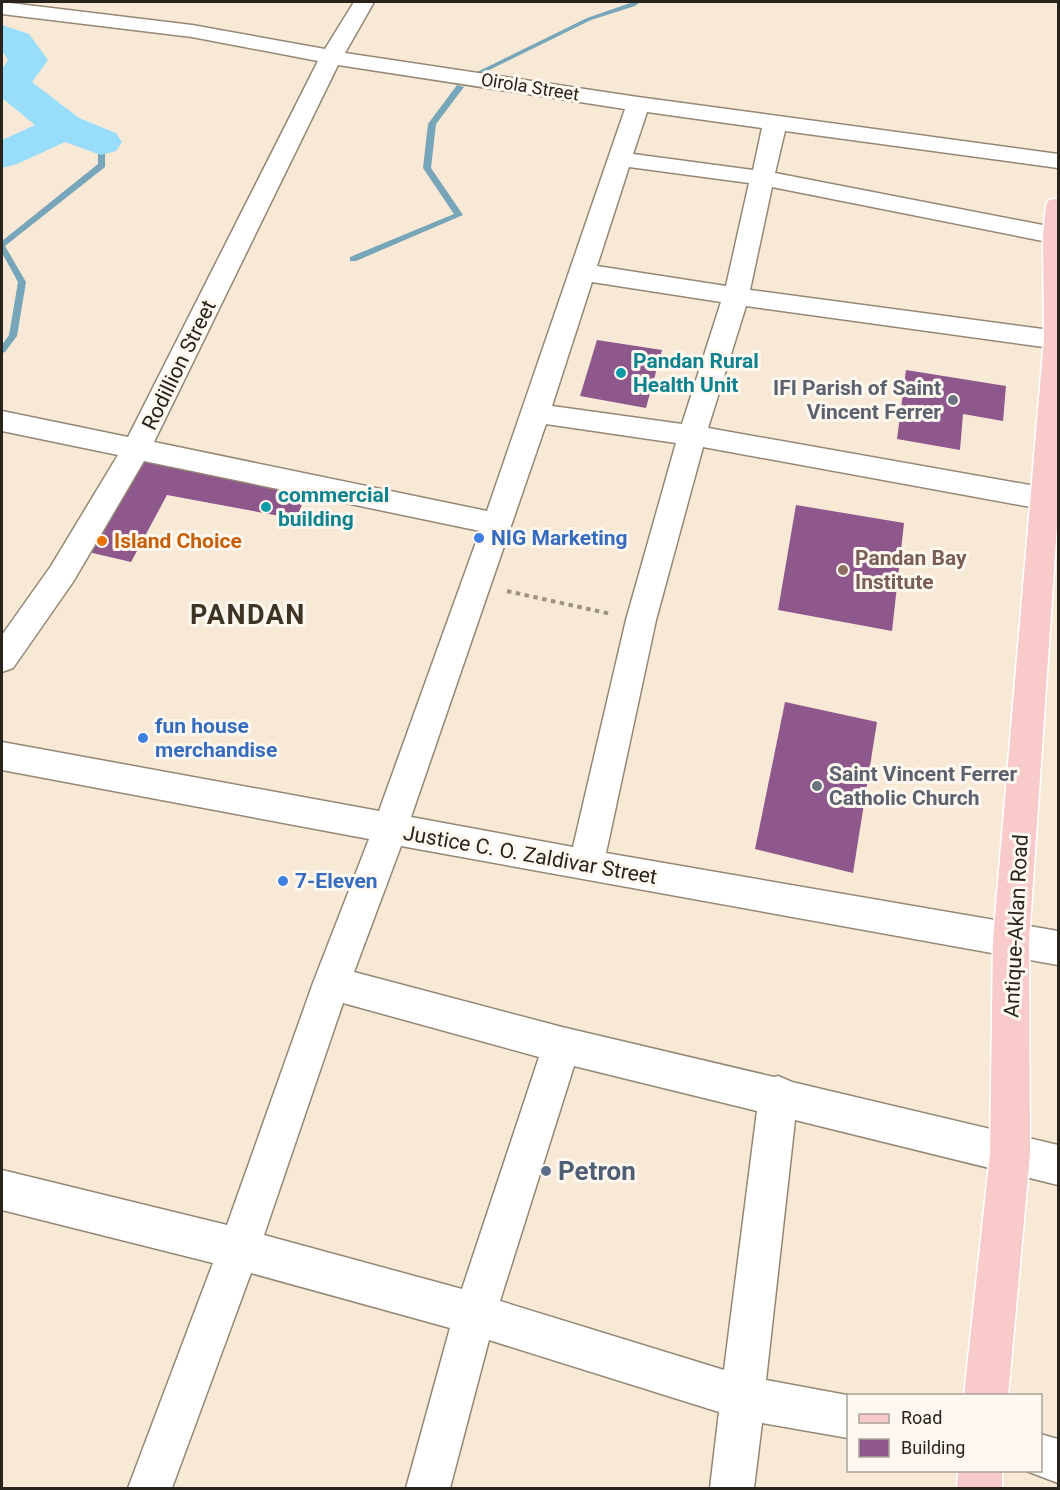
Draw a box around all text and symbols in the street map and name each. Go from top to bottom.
street label: Oirola Street [480,68,581,105]
street label: Rodillion Street [137,296,221,434]
place label: Pandan Rural Health Unit [633,349,759,397]
marker: Pandan Rural Health Unit [614,366,628,380]
place label: IFI Parish of Saint Vincent Ferrer [773,376,941,424]
marker: IFI Parish of Saint Vincent Ferrer [946,393,960,407]
place label: commercial building [278,483,389,531]
marker: commercial building [259,500,273,514]
place label: NIG Marketing [491,526,628,550]
place label: Island Choice [114,529,242,553]
marker: NIG Marketing [472,531,486,545]
marker: Island Choice [95,534,109,548]
place label: Pandan Bay Institute [855,546,967,594]
marker: Pandan Bay Institute [836,563,850,577]
district label: PANDAN [190,599,306,631]
place label: fun house merchandise [155,714,277,762]
marker: fun house merchandise [136,731,150,745]
place label: Saint Vincent Ferrer Catholic Church [829,762,1017,810]
marker: Saint Vincent Ferrer Catholic Church [810,779,824,793]
street label: Justice C. O. Zaldivar Street [401,821,659,889]
street label: Antique-Aklan Road [999,834,1033,1018]
place label: 7-Eleven [295,869,378,893]
marker: 7-Eleven [276,874,290,888]
place label: Petron [558,1156,636,1186]
marker: Petron [539,1164,553,1178]
legend [847,1394,1042,1472]
text: Road [901,1407,942,1428]
text: Building [901,1437,965,1458]

